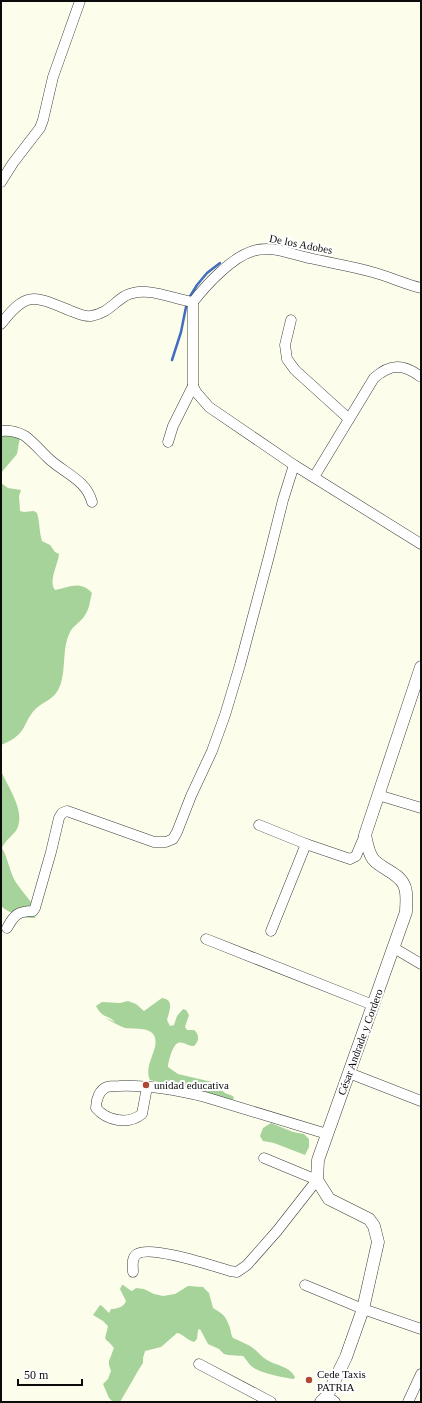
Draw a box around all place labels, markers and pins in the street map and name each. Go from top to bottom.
place label: unidad educativa [154,1079,229,1091]
marker: unidad educativa [141,1080,151,1090]
place label: Cede Taxis PATRIA [317,1368,366,1393]
marker: Cede Taxis PATRIA [304,1375,314,1385]

